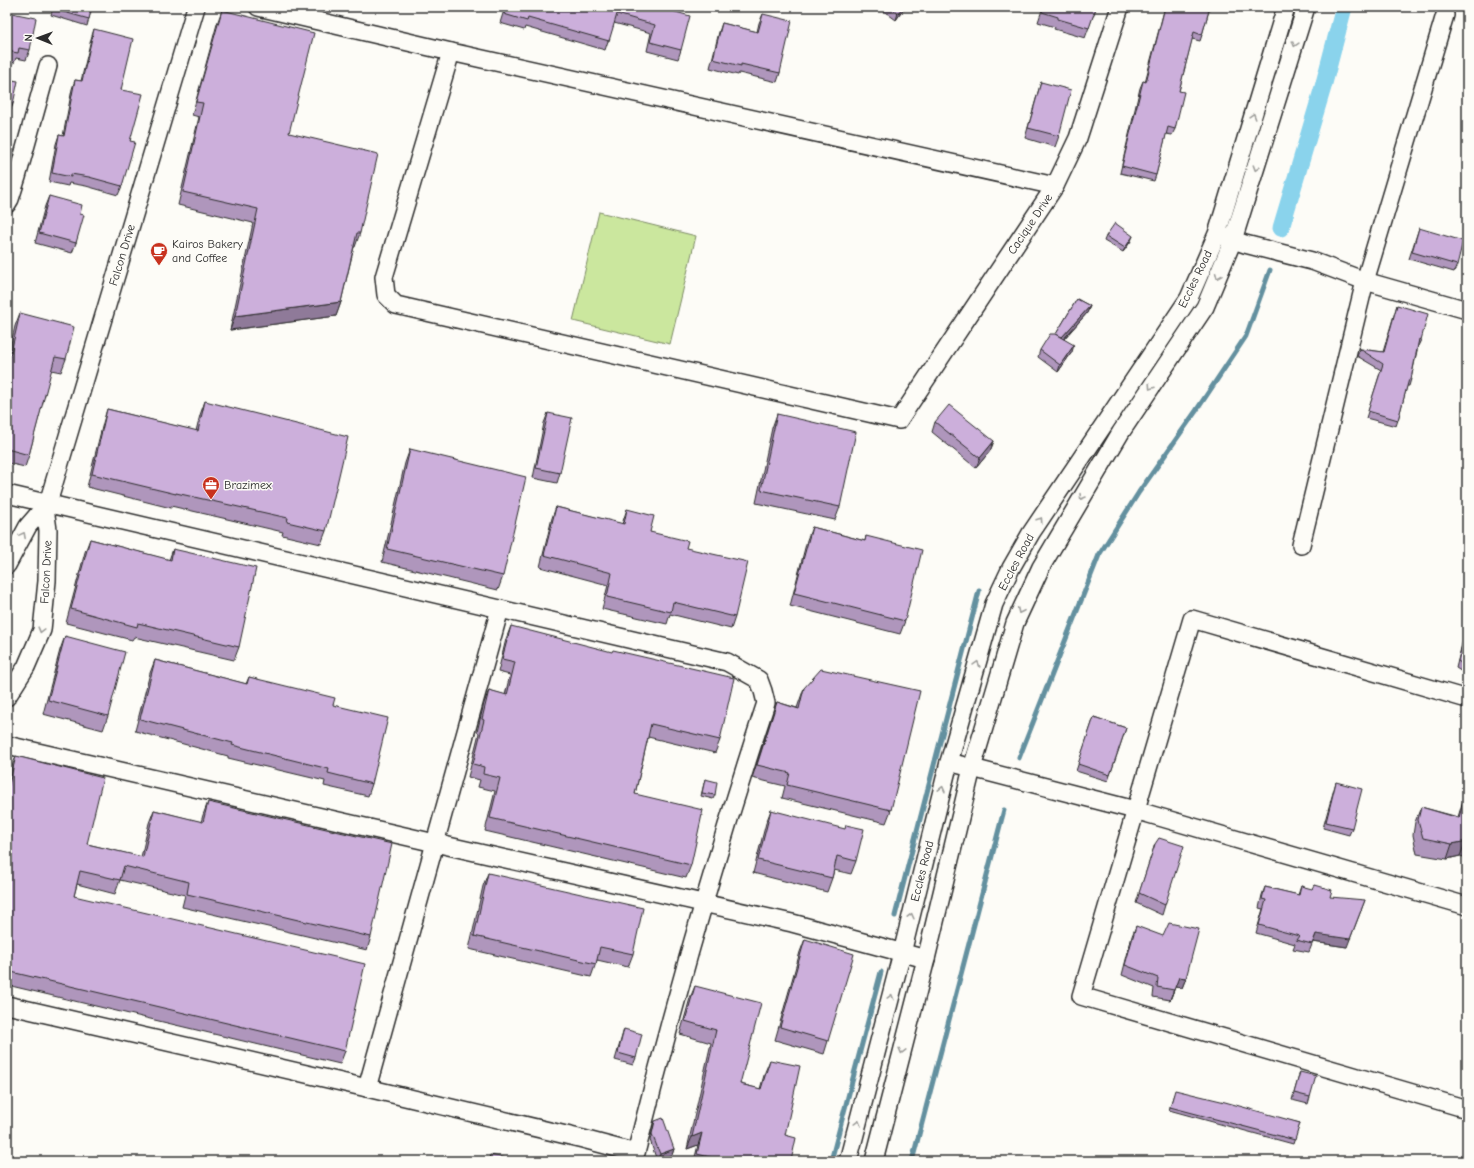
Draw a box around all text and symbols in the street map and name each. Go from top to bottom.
north arrow [18,18,58,58]
text: N [22,34,35,42]
one-way arrow [1291,41,1300,48]
one-way arrow [1248,113,1257,120]
one-way arrow [1252,165,1261,172]
street label: Cacique Drive [1005,191,1055,257]
street label: Falcon Drive [106,223,138,287]
place label: Kairos Bakery and Coffee [172,237,243,265]
cafe icon: Kairos Bakery and Coffee [149,241,169,266]
street label: Eccles Road [1175,248,1215,310]
one-way arrow [1215,271,1223,279]
one-way arrow [1149,382,1156,389]
office icon: Brazimex [201,475,221,500]
place label: Brazimex [224,478,272,492]
one-way arrow [1080,493,1087,500]
one-way arrow [1035,517,1043,524]
street label: Eccles Road [995,531,1037,593]
one-way arrow [19,532,26,539]
street label: Falcon Drive [37,540,55,604]
one-way arrow [1017,606,1025,614]
one-way arrow [37,627,45,633]
one-way arrow [972,661,981,668]
one-way arrow [938,786,946,792]
street label: Eccles Road [908,839,936,903]
one-way arrow [907,912,915,919]
one-way arrow [886,994,894,1001]
one-way arrow [898,1048,907,1055]
one-way arrow [853,1120,862,1127]

